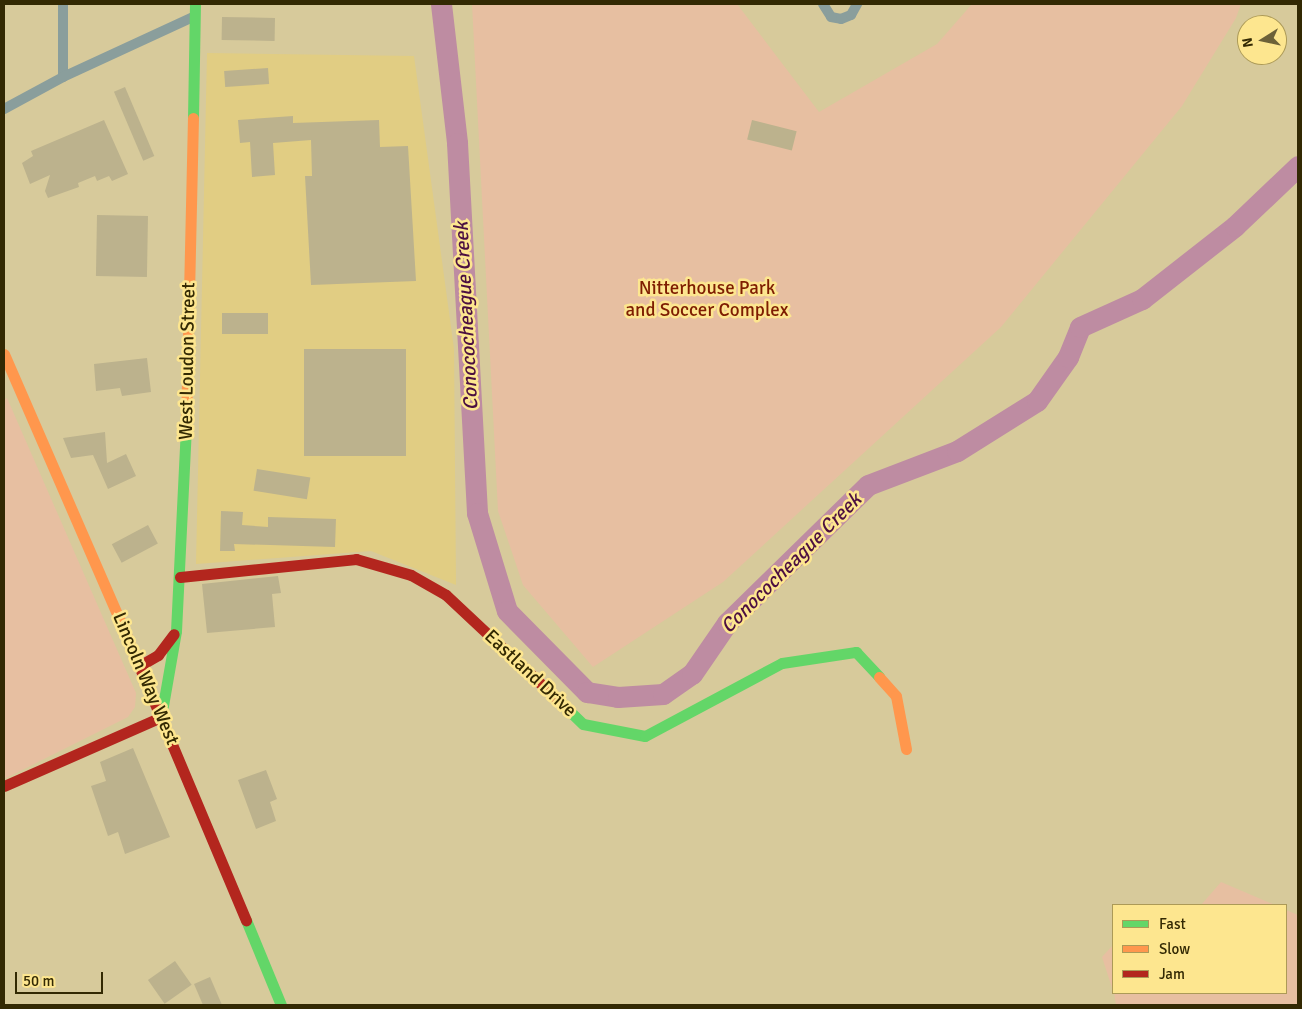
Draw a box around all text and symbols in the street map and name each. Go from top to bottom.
north arrow [1237,15,1287,65]
text: N [1239,36,1257,49]
water label: Conococheague Creek [449,221,483,411]
park label: Nitterhouse Park and Soccer Complex [625,278,789,322]
street label: West Loudon Street [175,282,201,440]
water label: Conococheague Creek [716,488,866,638]
street label: Lincoln Way West [107,609,183,749]
street label: Eastland Drive [479,626,581,722]
legend [1112,904,1287,994]
text: Fast [1159,915,1186,933]
text: Slow [1159,940,1190,958]
scale bar [18,962,105,994]
text: Jam [1159,965,1185,983]
text: 50 m [23,972,54,990]

